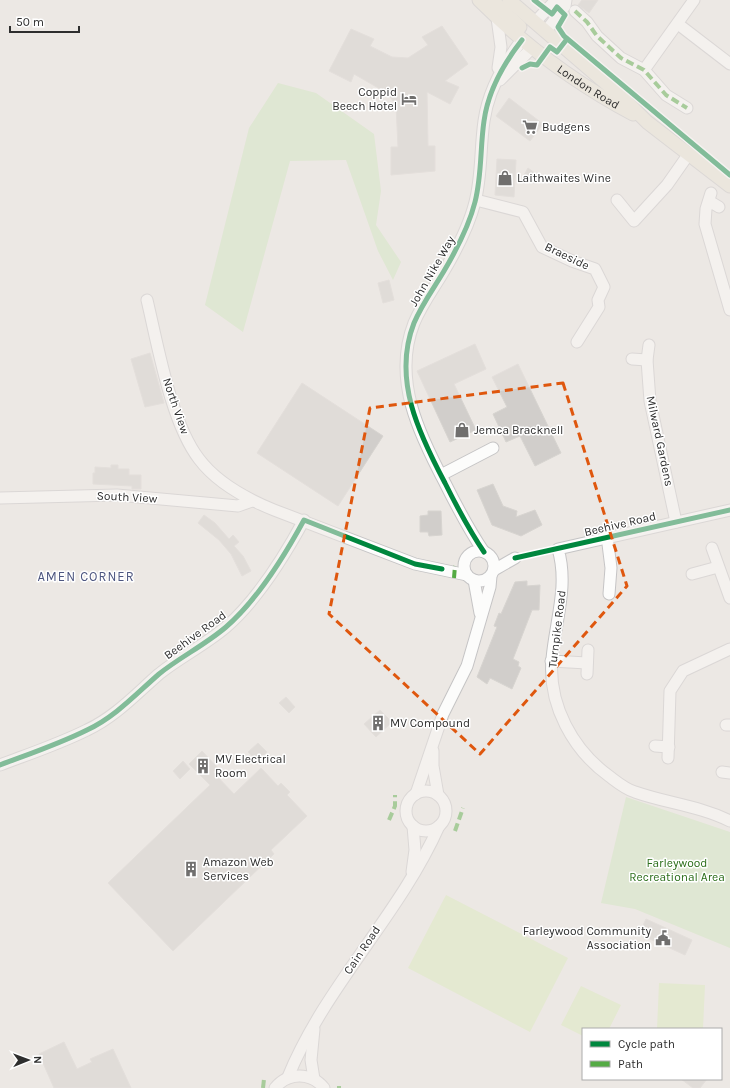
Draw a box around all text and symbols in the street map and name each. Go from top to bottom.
scale bar [10,8,79,34]
text: 50 m [16,15,44,29]
street label: London Road [555,62,622,112]
place label: Coppid Beech Hotel [332,85,397,113]
hotel icon: Coppid Beech Hotel [400,90,418,108]
supermarket icon: Budgens [521,118,539,136]
place label: Budgens [542,120,590,134]
shop icon: Laithwaites Wine [496,169,514,187]
place label: Laithwaites Wine [517,171,611,185]
street label: John Nike Way [406,233,458,309]
street label: Braeside [542,239,592,273]
street label: North View [160,376,192,436]
street label: Milward Gardens [644,394,676,488]
shop icon: Jemca Bracknell [453,421,471,439]
place label: Jemca Bracknell [474,423,563,437]
street label: South View [96,488,158,506]
street label: Beehive Road [583,509,657,539]
district label: AMEN CORNER [37,569,135,584]
street label: Turnpike Road [545,589,569,669]
street label: Beehive Road [161,608,229,662]
building icon: MV Compound [369,714,387,732]
place label: MV Compound [390,716,470,730]
place label: MV Electrical Room [215,752,286,780]
building icon: MV Electrical Room [194,757,212,775]
place label: Amazon Web Services [203,855,274,883]
park label: Farleywood Recreational Area [629,856,725,884]
building icon: Amazon Web Services [182,860,200,878]
street label: Cain Road [341,923,383,977]
place label: Farleywood Community Association [523,924,651,952]
public building icon: Farleywood Community Association [654,929,672,947]
legend [582,1028,722,1080]
text: Cycle path [618,1037,675,1051]
north arrow [8,1040,48,1080]
text: N [31,1056,44,1064]
text: Path [618,1057,643,1071]

